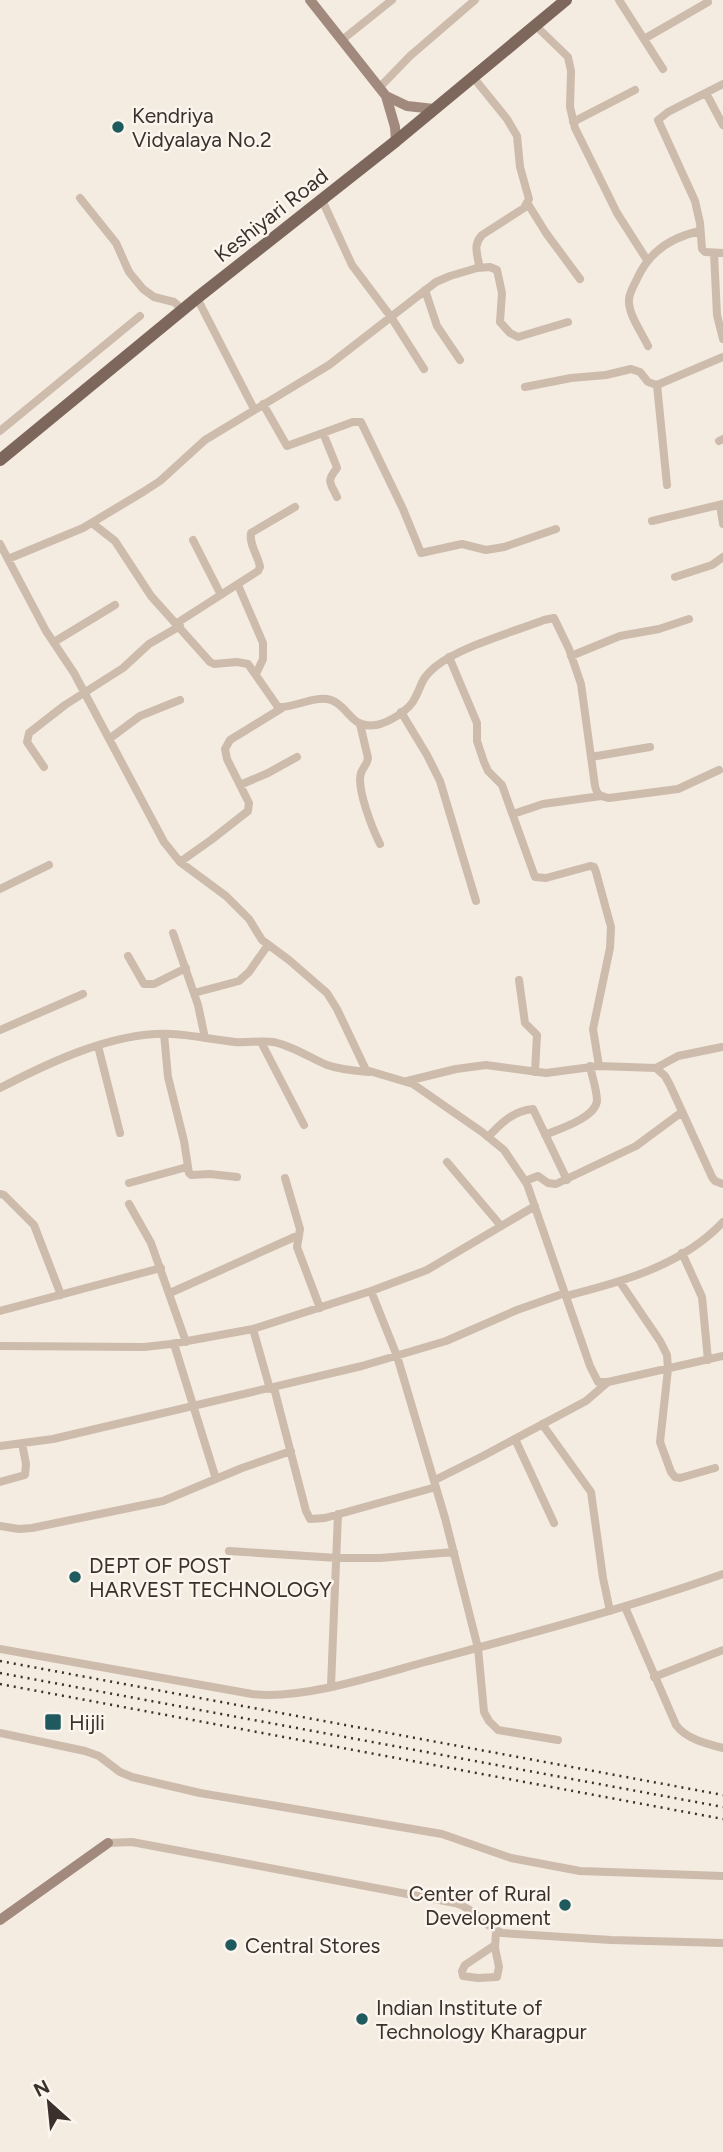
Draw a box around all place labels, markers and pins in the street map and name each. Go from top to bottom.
place label: Kendriya Vidyalaya No.2 [132,103,272,152]
marker: Kendriya Vidyalaya No.2 [110,119,126,135]
place label: DEPT OF POST HARVEST TECHNOLOGY [89,1553,332,1602]
marker: DEPT OF POST HARVEST TECHNOLOGY [67,1569,83,1585]
place label: Hijli [69,1710,105,1735]
marker: Hijli [43,1712,63,1732]
place label: Center of Rural Development [409,1881,551,1930]
marker: Center of Rural Development [557,1897,573,1913]
place label: Central Stores [245,1933,380,1958]
marker: Central Stores [223,1937,239,1953]
place label: Indian Institute of Technology Kharagpur [376,1995,587,2044]
marker: Indian Institute of Technology Kharagpur [354,2011,370,2027]

